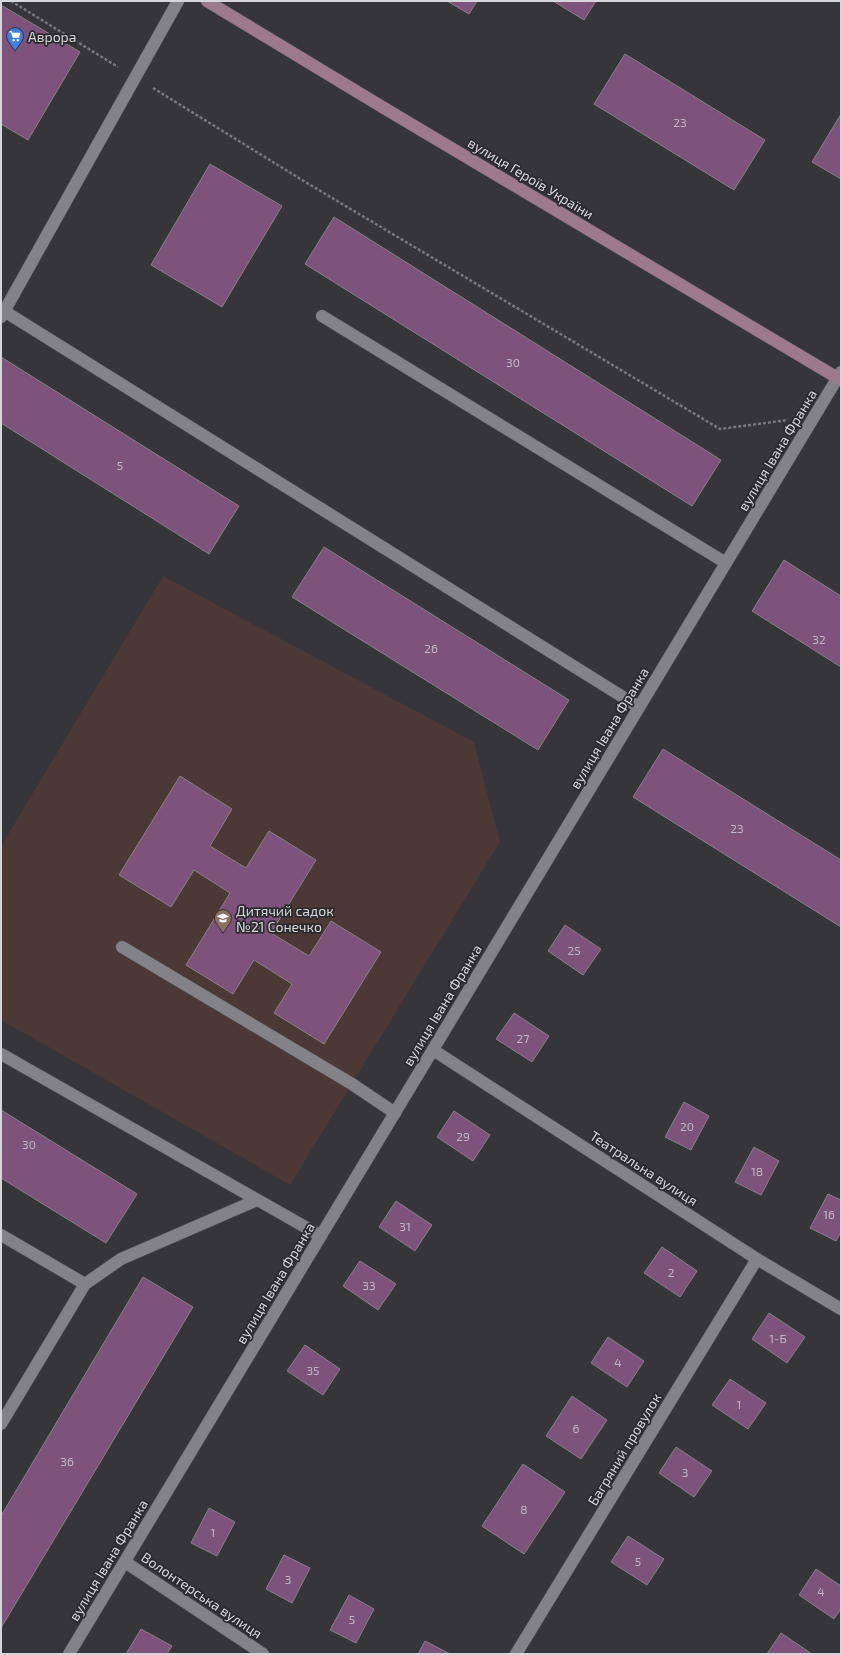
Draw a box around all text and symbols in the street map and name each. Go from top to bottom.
supermarket icon: Аврора [5,26,25,51]
place label: Аврора [28,28,77,45]
house number: 23 [673,115,687,129]
street label: вулиця Героїв України [465,134,597,222]
house number: 30 [506,355,520,369]
street label: вулиця Івана Франка [734,386,820,514]
house number: 5 [117,458,123,472]
house number: 32 [812,632,826,646]
house number: 26 [424,641,438,655]
street label: вулиця Івана Франка [566,664,652,792]
house number: 23 [730,821,744,835]
place label: Дитячий садок №21 Сонечко [236,902,334,935]
school or university icon: Дитячий садок №21 Сонечко [213,908,233,933]
street label: вулиця Івана Франка [399,941,485,1069]
house number: 25 [567,943,581,957]
house number: 27 [517,1031,529,1045]
house number: 20 [680,1119,694,1133]
street label: Театральна вулиця [587,1127,701,1209]
house number: 29 [456,1129,470,1143]
house number: 30 [22,1137,36,1151]
house number: 18 [751,1164,763,1178]
house number: 16 [823,1207,835,1221]
street label: вулиця Івана Франка [232,1219,318,1347]
house number: 31 [399,1219,411,1233]
house number: 2 [668,1265,675,1279]
house number: 33 [362,1278,376,1292]
house number: 1-Б [769,1331,787,1345]
house number: 4 [614,1355,622,1369]
house number: 35 [306,1363,320,1377]
street label: Багряний провулок [584,1389,665,1508]
house number: 1 [737,1397,741,1411]
house number: 6 [573,1421,580,1435]
house number: 36 [60,1454,74,1468]
house number: 3 [682,1465,688,1479]
street label: вулиця Івана Франка [65,1496,151,1624]
house number: 8 [520,1502,528,1516]
house number: 1 [211,1525,215,1539]
street label: Волонтерська вулиця [138,1548,266,1642]
house number: 5 [635,1554,641,1568]
house number: 3 [285,1572,291,1586]
house number: 4 [817,1584,825,1598]
house number: 5 [349,1612,355,1626]

